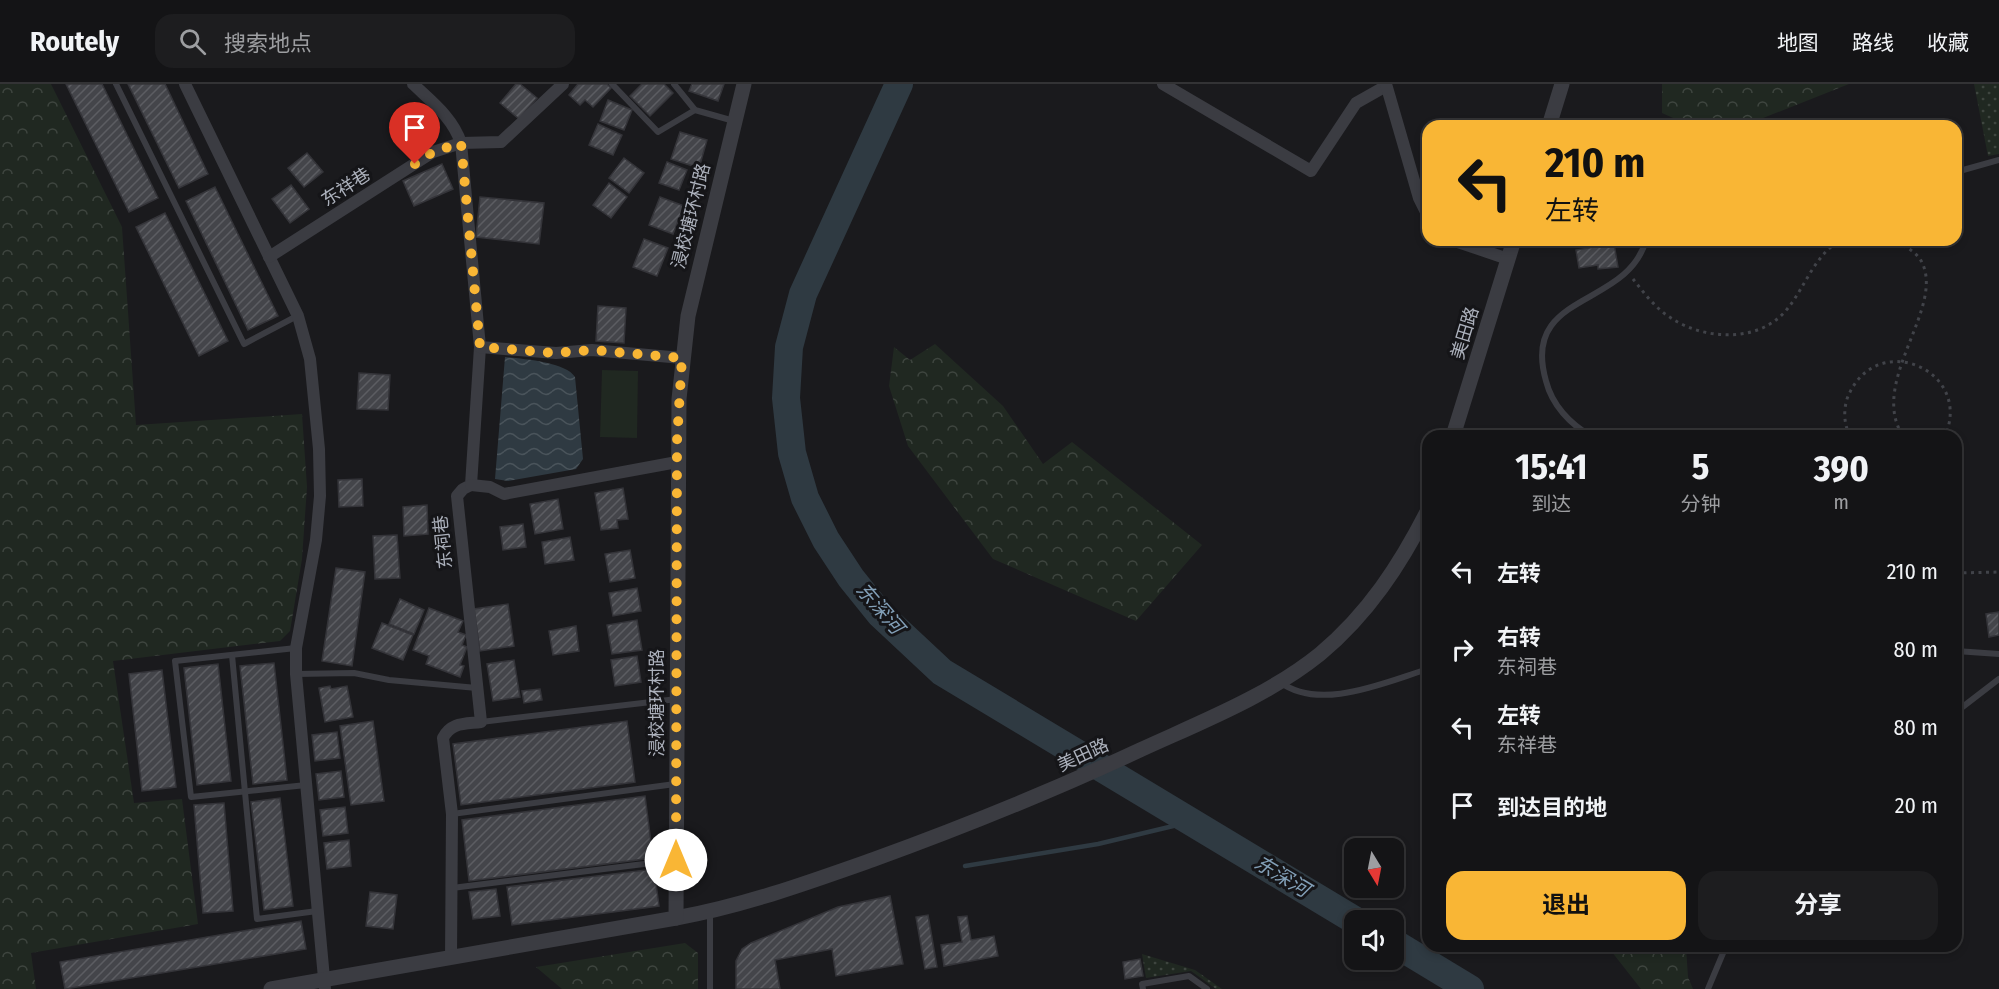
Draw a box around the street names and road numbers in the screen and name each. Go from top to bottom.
street label: 浸校塘环村路 [667,161,715,271]
street label: 东祥巷 [317,163,375,211]
street label: 美田路 [1447,304,1483,362]
street label: 东祠巷 [429,514,457,570]
street label: 浸校塘环村路 [646,649,668,757]
street label: 美田路 [1054,734,1112,776]

